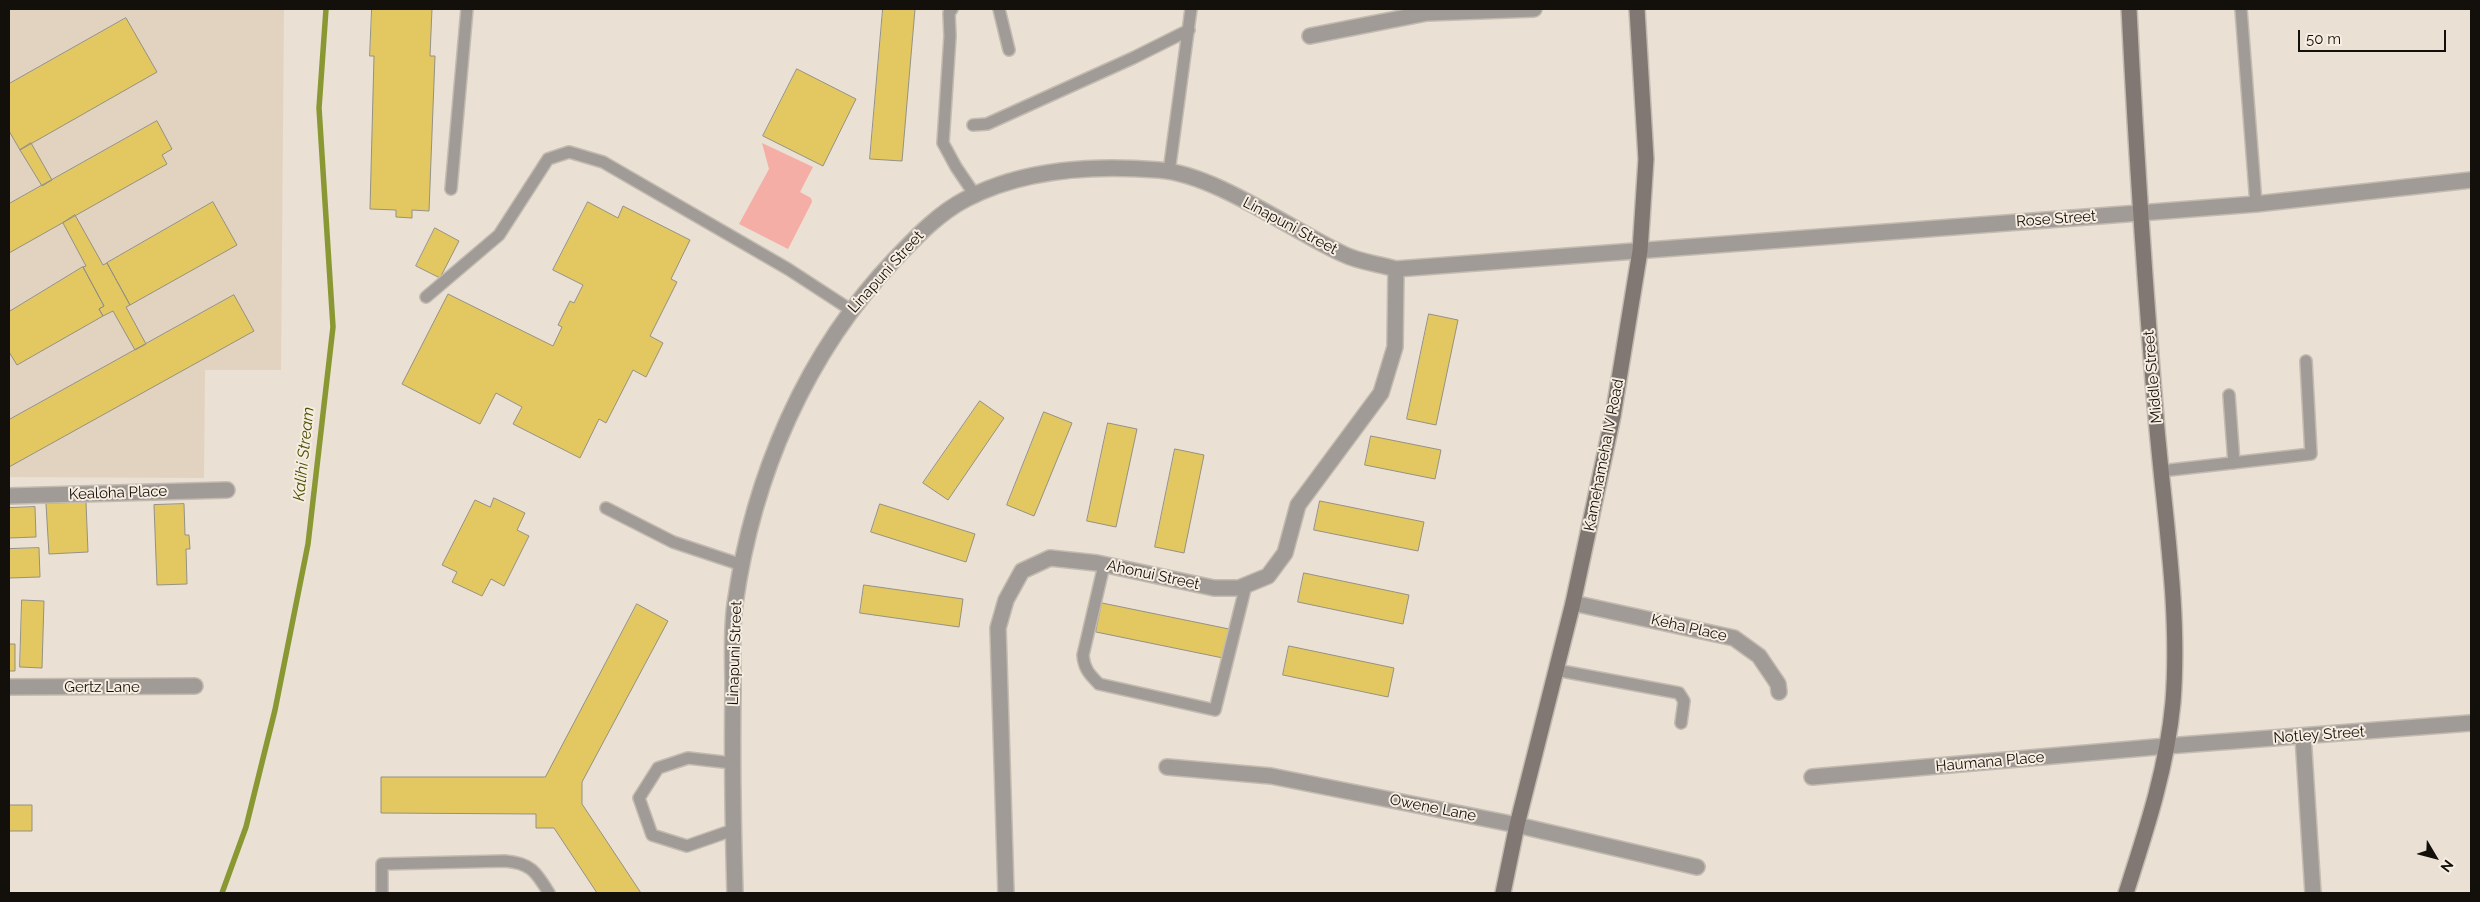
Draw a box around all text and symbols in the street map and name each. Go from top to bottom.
scale bar [2300,20,2448,52]
text: 50 m [2306,30,2341,48]
street label: Linapuni Street [1240,194,1340,258]
street label: Rose Street [2016,207,2096,231]
street label: Linapuni Street [844,227,928,317]
street label: Middle Street [2140,330,2166,424]
street label: Kamehameha IV Road [1580,378,1628,532]
water label: Kalihi Stream [290,406,318,502]
street label: Kealoha Place [68,482,168,504]
street label: Ahonui Street [1105,556,1201,594]
street label: Linapuni Street [724,600,746,706]
street label: Keha Place [1649,611,1729,645]
street label: Gertz Lane [64,678,140,696]
street label: Notley Street [2273,723,2365,747]
street label: Haumana Place [1935,748,2045,776]
street label: Owene Lane [1388,791,1478,825]
north arrow [2410,832,2460,882]
text: N [2437,857,2457,875]

